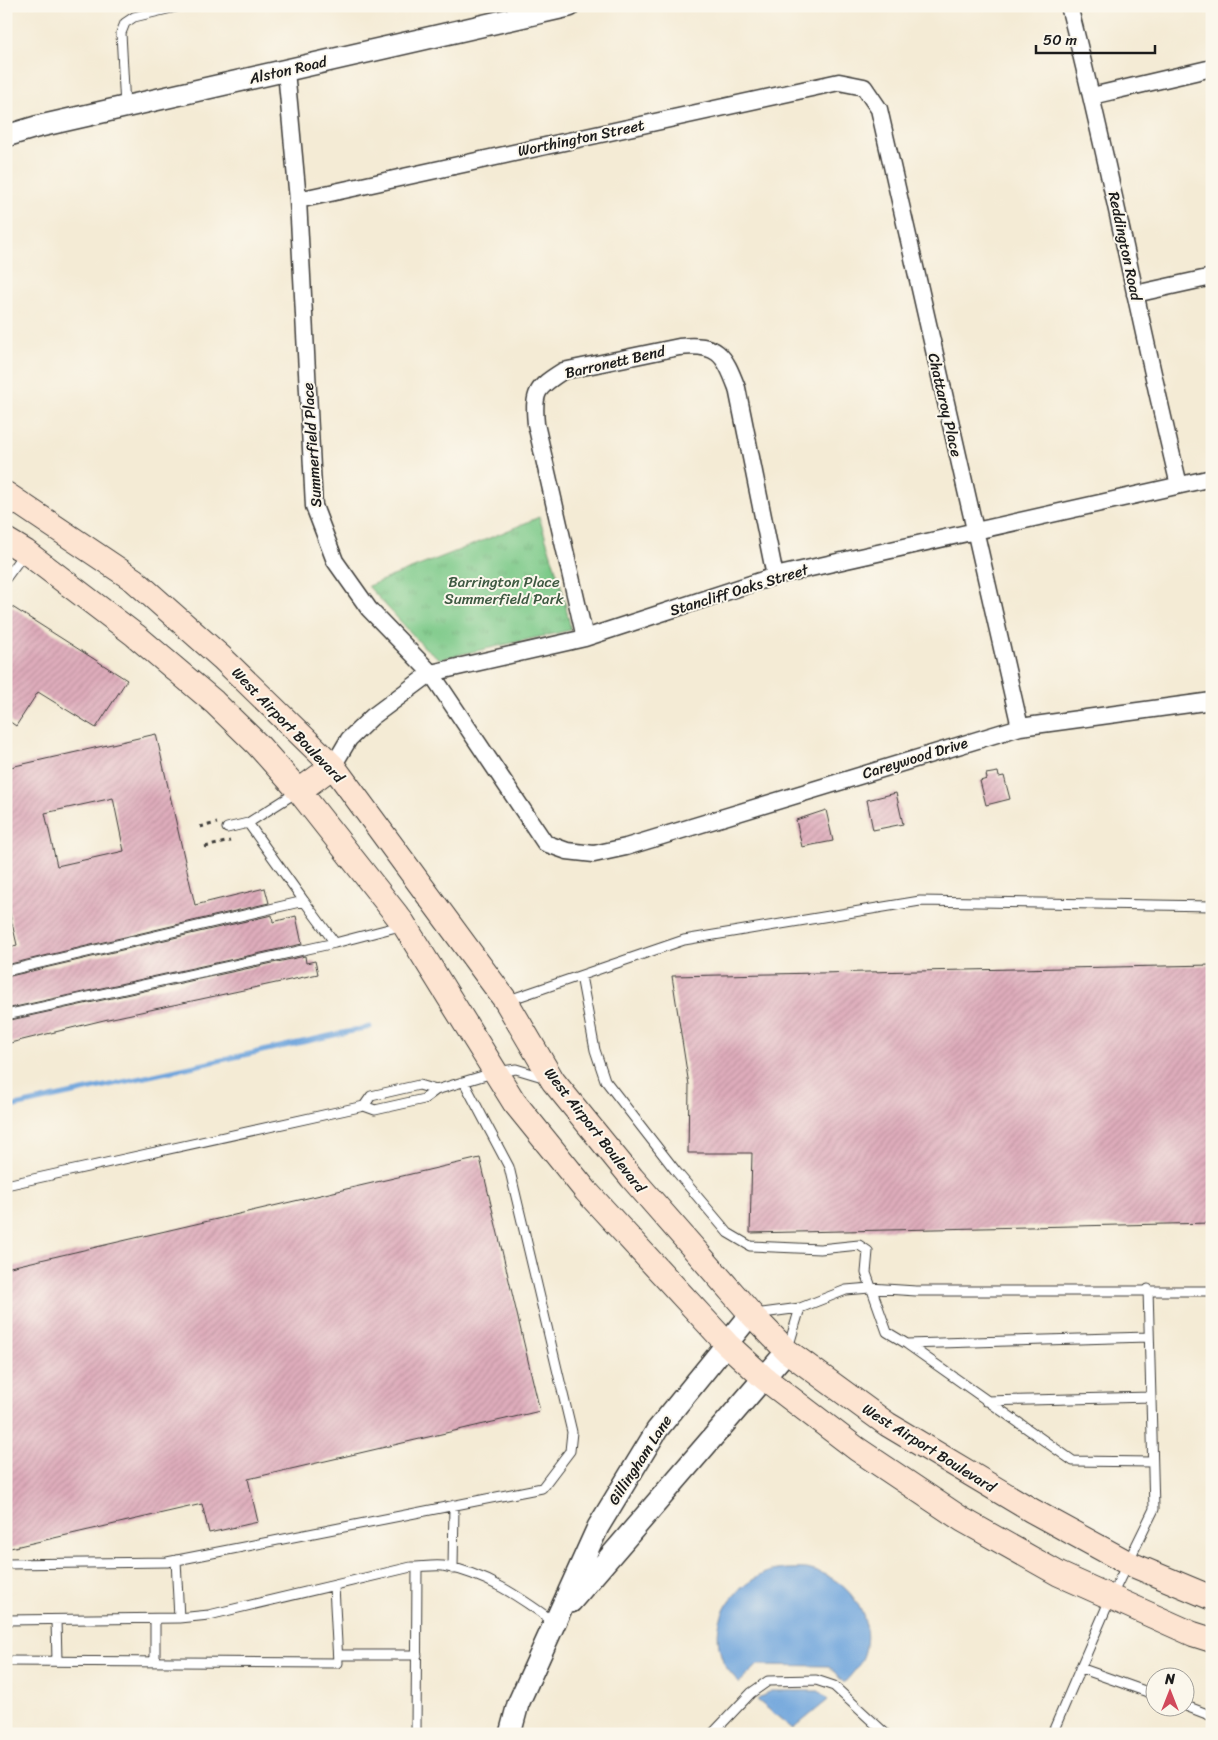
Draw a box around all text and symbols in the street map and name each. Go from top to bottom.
scale bar [1036,22,1154,54]
text: 50 m [1043,27,1078,53]
street label: Alston Road [246,48,330,92]
street label: Worthington Street [515,112,647,164]
street label: Reddington Road [1101,189,1149,304]
street label: Barronett Bend [563,338,669,386]
street label: Chattaroy Place [920,350,970,460]
street label: Summerfield Place [295,382,329,508]
street label: Stancliff Oaks Street [667,556,812,623]
park label: Barrington Place Summerfield Park [444,569,565,612]
street label: West Airport Boulevard [225,661,351,790]
street label: Careywood Drive [859,730,971,786]
street label: West Airport Boulevard [538,1062,653,1199]
street label: West Airport Boulevard [857,1396,1002,1500]
street label: Gillingham Lane [601,1410,679,1510]
text: N [1164,1667,1175,1692]
north arrow [1146,1668,1196,1718]

